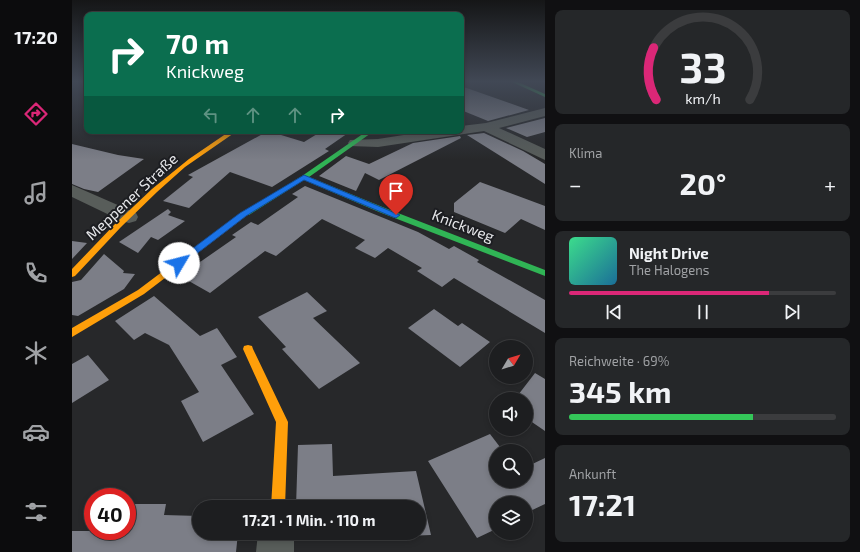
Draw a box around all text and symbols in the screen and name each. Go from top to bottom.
text: 17:20 [14,26,58,48]
text: 70 m [166,26,229,60]
icon: right [100,28,152,80]
text: 33 [679,41,726,91]
text: Knickweg [166,60,244,82]
text: km/h [685,90,720,107]
icon: directions [22,100,50,128]
icon: left [200,104,222,126]
icon: ahead [242,104,264,126]
icon: ahead [284,104,306,126]
icon: right [326,104,348,126]
text: Klima [569,145,602,161]
street label: Meppener Straße [82,149,181,243]
text: 20° [680,165,726,201]
text: − [569,171,582,197]
text: + [824,171,836,197]
pin [379,174,413,215]
icon: music [22,179,50,207]
icon: arrive [385,180,407,202]
street label: Knickweg [430,205,498,245]
position arrow [158,242,200,284]
text: Night Drive [629,244,709,262]
icon: phone [22,259,50,287]
text: The Halogens [629,262,709,278]
icon: previous [603,301,625,323]
icon: pause [692,301,714,323]
icon: next [781,301,803,323]
icon: climate [22,339,50,367]
north arrow [489,340,533,384]
map controls [489,340,533,540]
text: Reichweite · 69% [569,353,669,369]
text: 345 km [569,373,671,409]
button: sound [489,392,533,436]
icon: car [22,418,50,446]
button: search [489,444,533,488]
text: Ankunft [569,466,616,482]
text: 17:21 [569,486,636,522]
speed limit sign: 40 [84,488,136,540]
button: layers [489,496,533,540]
icon: filters [22,498,50,526]
text: 17:21 · 1 Min. · 110 m [242,511,376,529]

